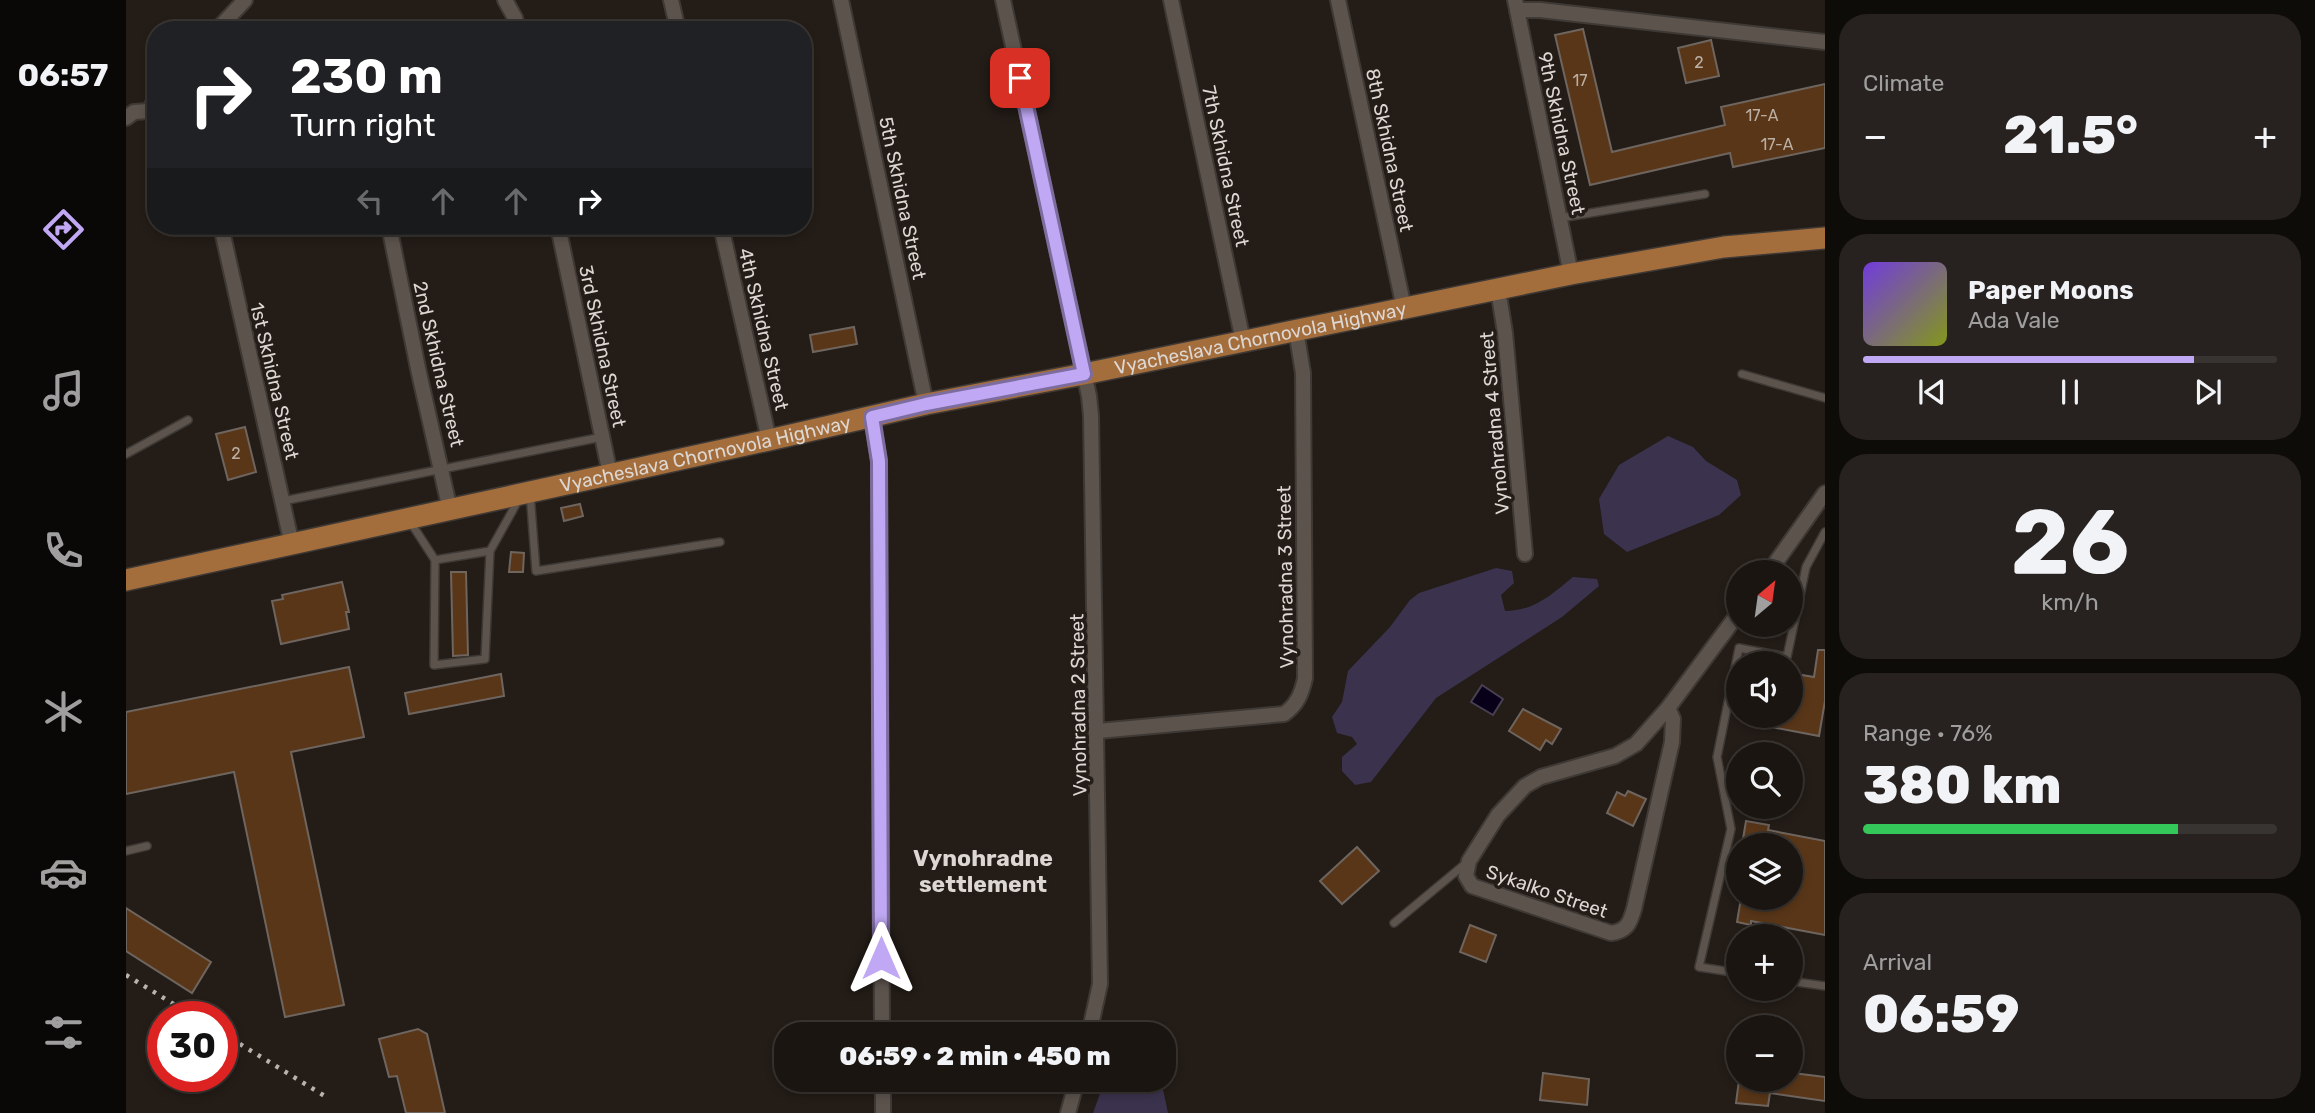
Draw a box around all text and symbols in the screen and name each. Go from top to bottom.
text: 230 m [290,47,443,105]
pin [990,48,1050,108]
icon: right [175,49,266,140]
street label: 9th Skhidna Street [1533,50,1590,217]
house number: 2 [1694,53,1704,72]
text: 06:57 [18,56,108,94]
icon: arrive [1001,59,1039,97]
street label: 8th Skhidna Street [1361,66,1418,234]
text: Climate [1863,69,1944,97]
house number: 17 [1572,71,1588,90]
street label: 7th Skhidna Street [1197,83,1254,249]
text: 21.5° [2003,104,2138,166]
text: Turn right [290,106,435,144]
house number: 17-А [1746,106,1779,125]
text: − [1863,113,1888,159]
text: + [2253,113,2277,159]
street label: 5th Skhidna Street [874,115,931,282]
house number: 17-А [1761,135,1794,154]
icon: left [351,182,389,220]
icon: ahead [424,182,462,220]
icon: ahead [497,182,535,220]
icon: right [570,182,608,220]
icon: directions [39,205,88,254]
street label: 4th Skhidna Street [734,246,794,413]
street label: 3rd Skhidna Street [574,263,631,430]
text: Paper Moons [1968,275,2134,306]
street label: 2nd Skhidna Street [408,279,469,450]
street label: Vyacheslava Chornovola Highway [1112,297,1408,379]
street label: 1st Skhidna Street [245,300,304,462]
text: Ada Vale [1968,306,2060,334]
street label: Vynohradna 4 Street [1475,330,1514,515]
icon: music [39,366,88,415]
icon: previous [1913,373,1951,411]
icon: pause [2051,373,2089,411]
icon: next [2189,373,2227,411]
street label: Vyacheslava Chornovola Highway [558,411,853,497]
house number: 2 [231,444,241,463]
street label: Vynohradna 3 Street [1272,485,1299,669]
text: 26 [2011,488,2129,596]
icon: phone [39,526,88,575]
north arrow [1726,560,1802,637]
map controls [1726,560,1803,1092]
text: km/h [2041,588,2099,616]
street label: Vynohradna 2 Street [1065,613,1092,797]
button: sound [1726,651,1803,728]
icon: climate [39,687,88,736]
text: Range · 76% [1863,719,1993,747]
button: search [1726,742,1803,819]
text: 380 km [1863,754,2062,816]
button: layers [1726,833,1803,910]
district label: Vynohradne settlement [913,844,1053,898]
icon: car [39,848,88,897]
street label: Sykalko Street [1483,860,1611,923]
position arrow [844,921,918,995]
button: + [1726,924,1803,1001]
text: Arrival [1863,948,1932,976]
text: 06:59 [1863,983,2019,1045]
speed limit sign: 30 [147,1001,238,1092]
icon: filters [39,1008,88,1057]
button: − [1726,1015,1803,1092]
text: 06:59 · 2 min · 450 m [839,1041,1111,1072]

